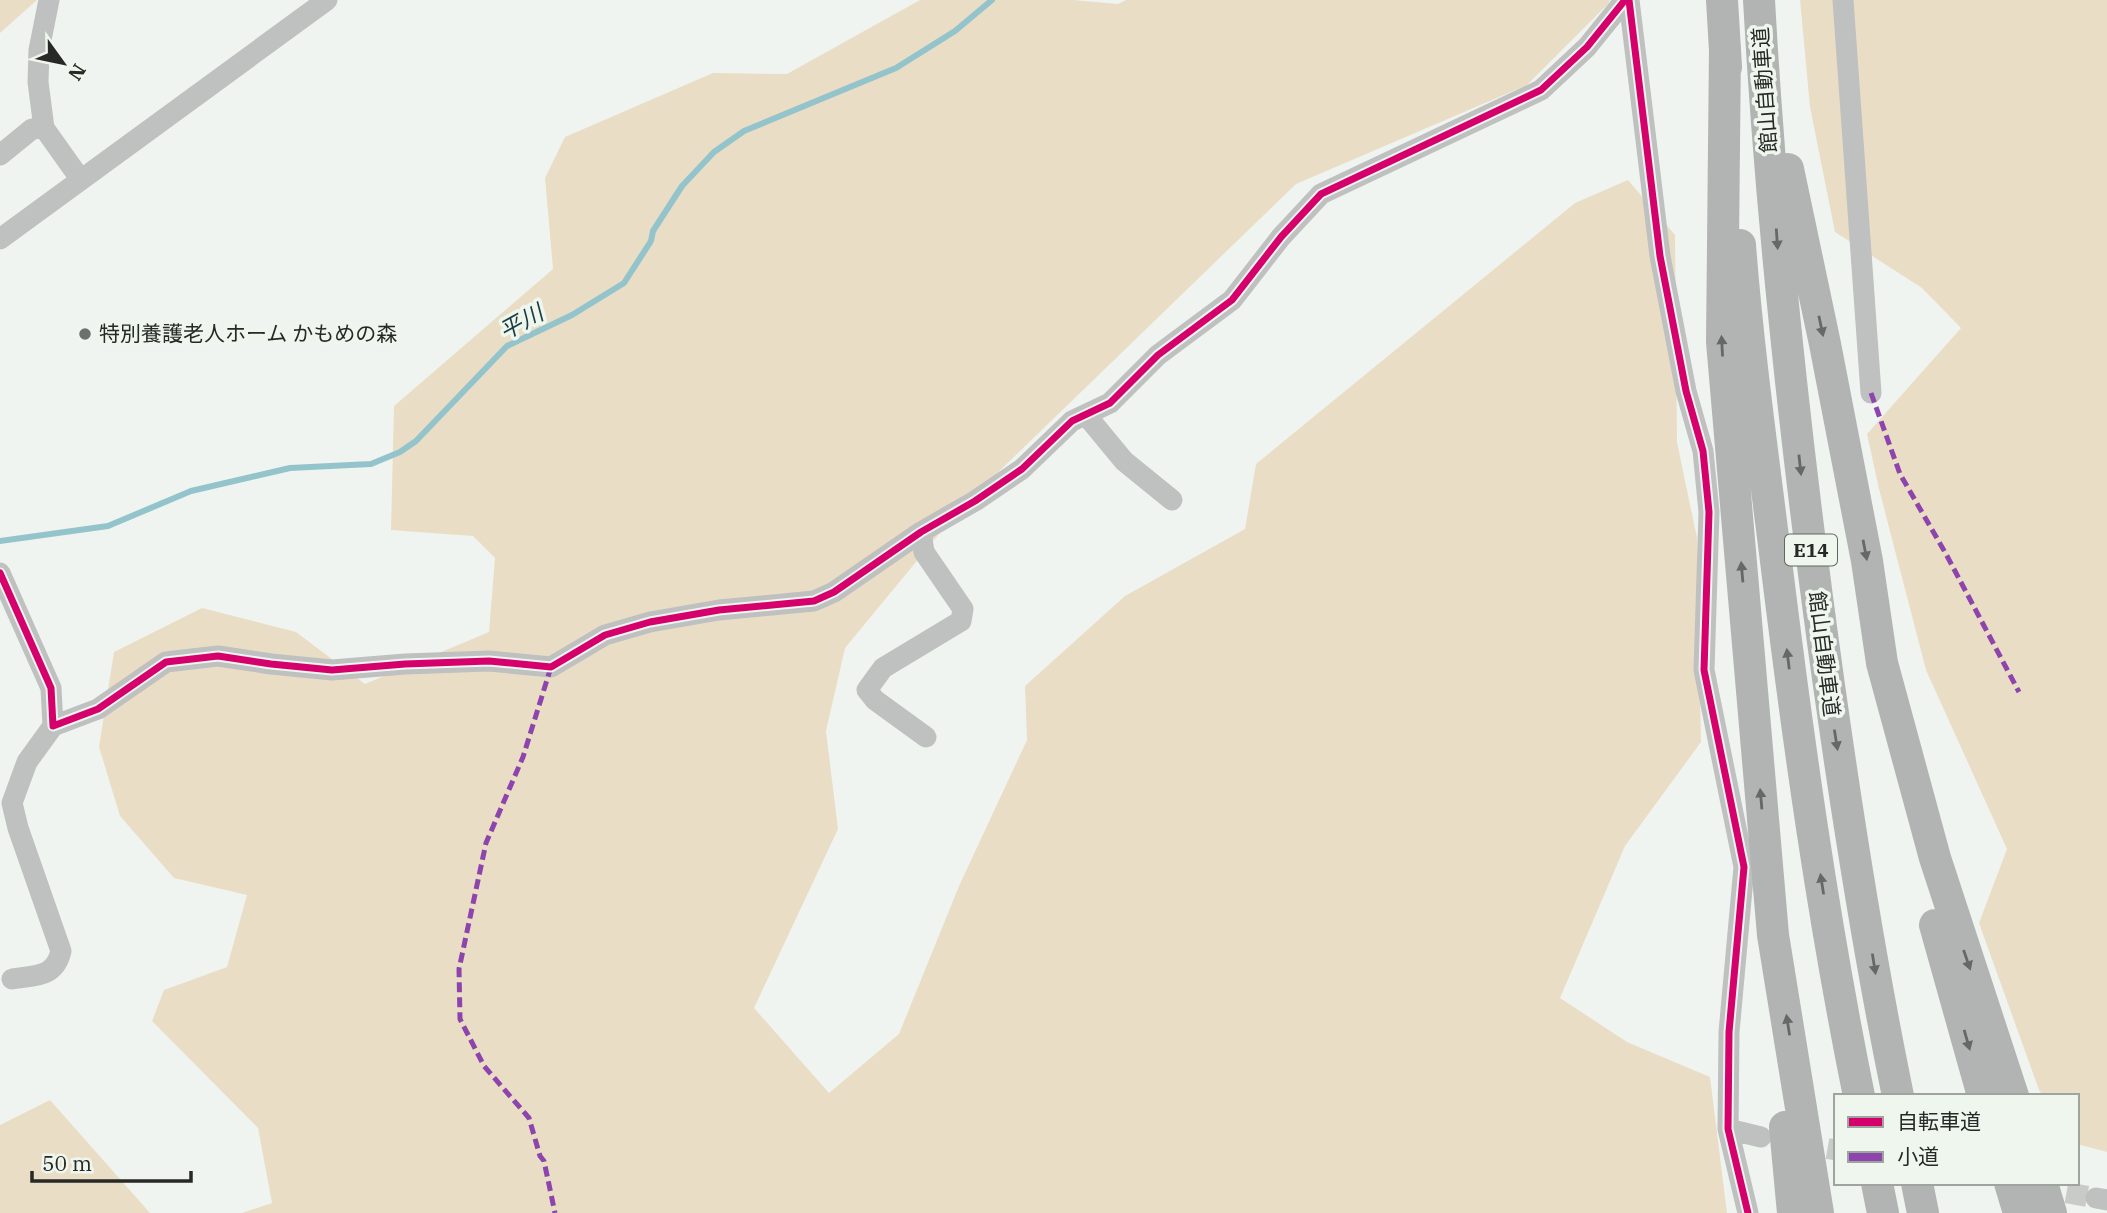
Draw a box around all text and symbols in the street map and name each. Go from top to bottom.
street label: 館山自動車道 [1746,26,1782,154]
north arrow [28,28,98,98]
text: N [63,59,91,85]
one-way arrow [1772,228,1783,250]
water label: 平川 [493,295,551,345]
one-way arrow [1816,315,1827,337]
place label: 特別養護老人ホーム かもめの森 [99,319,397,347]
marker: 特別養護老人ホーム かもめの森 [77,326,93,342]
one-way arrow [1717,334,1728,356]
one-way arrow [1795,455,1806,477]
road number: E14 [1785,534,1837,566]
one-way arrow [1860,539,1871,561]
one-way arrow [1736,561,1747,583]
street label: 館山自動車道 [1803,590,1847,718]
one-way arrow [1783,648,1794,670]
one-way arrow [1831,729,1842,751]
one-way arrow [1756,788,1767,810]
one-way arrow [1816,873,1827,895]
one-way arrow [1962,950,1973,971]
one-way arrow [1869,953,1880,975]
one-way arrow [1782,1014,1793,1036]
one-way arrow [1962,1030,1972,1051]
legend [1834,1094,2079,1185]
text: 自転車道 [1897,1107,1981,1135]
scale bar [32,1140,191,1184]
text: 小道 [1897,1142,1939,1170]
text: 50 m [42,1149,92,1177]

